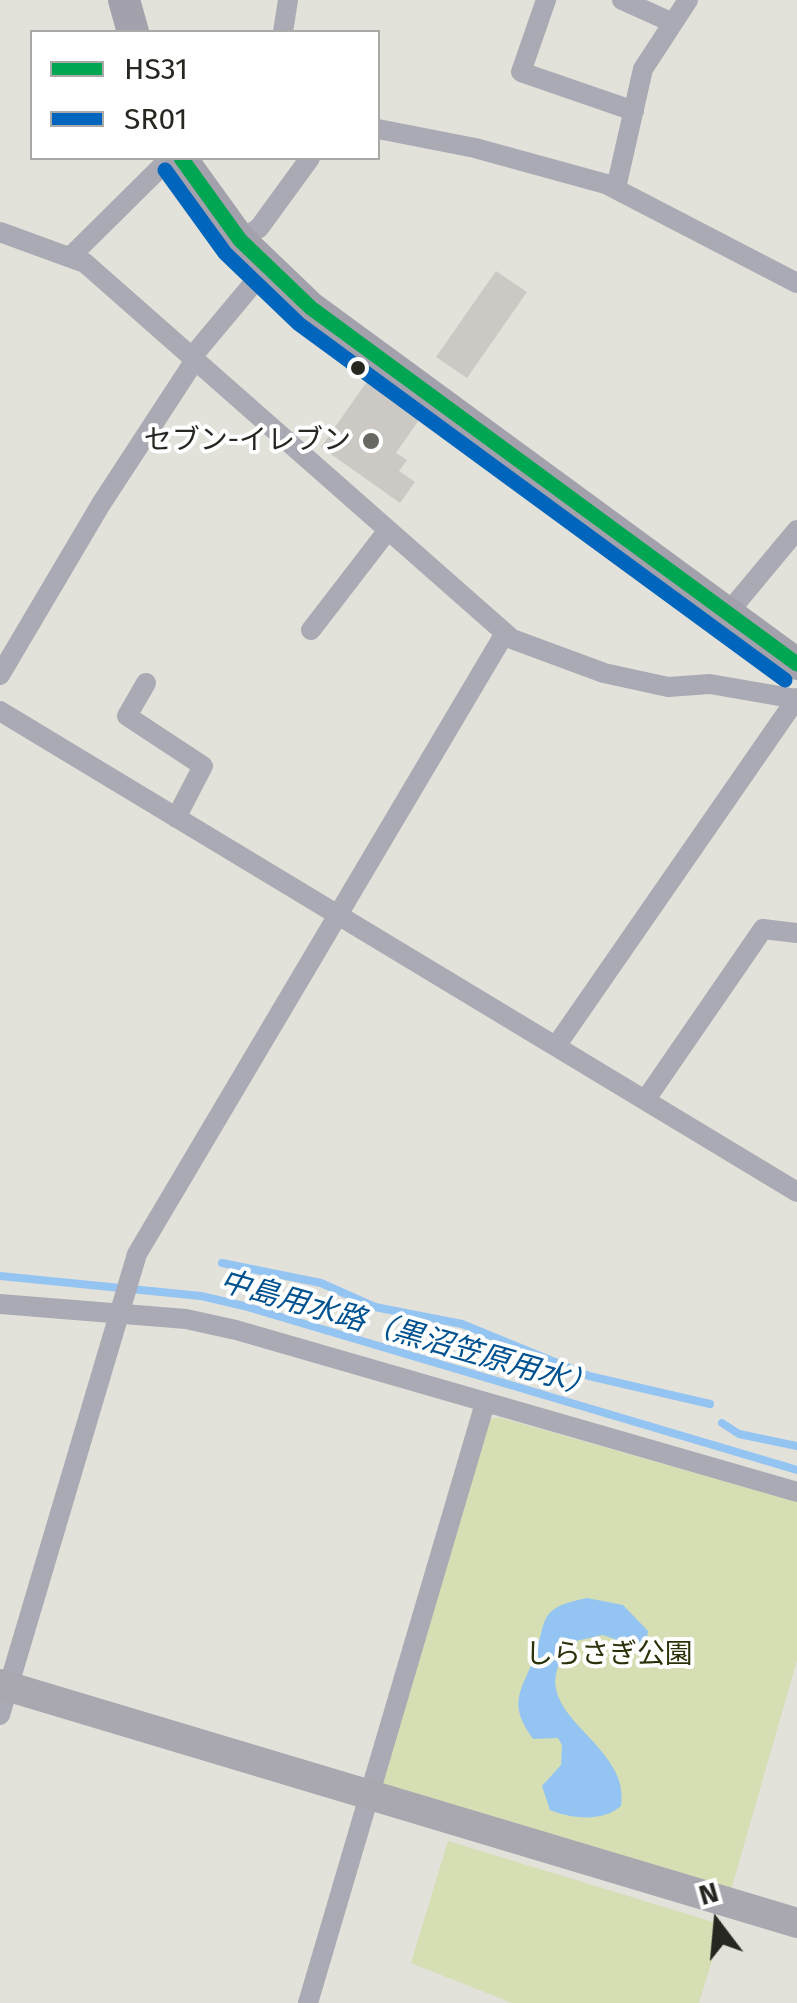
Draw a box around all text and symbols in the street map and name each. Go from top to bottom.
legend [30,30,380,160]
text: HS31 [124,51,188,87]
text: SR01 [124,101,187,137]
unlabelled marker [348,358,368,378]
place label: セブン-イレブン [144,424,351,458]
marker: セブン-イレブン [360,430,382,452]
water label: 中島用水路（黒沼笠原用水） [216,1264,600,1406]
park label: しらさぎ公園 [525,1638,693,1672]
north arrow [667,1873,767,1973]
text: N [695,1875,722,1912]

